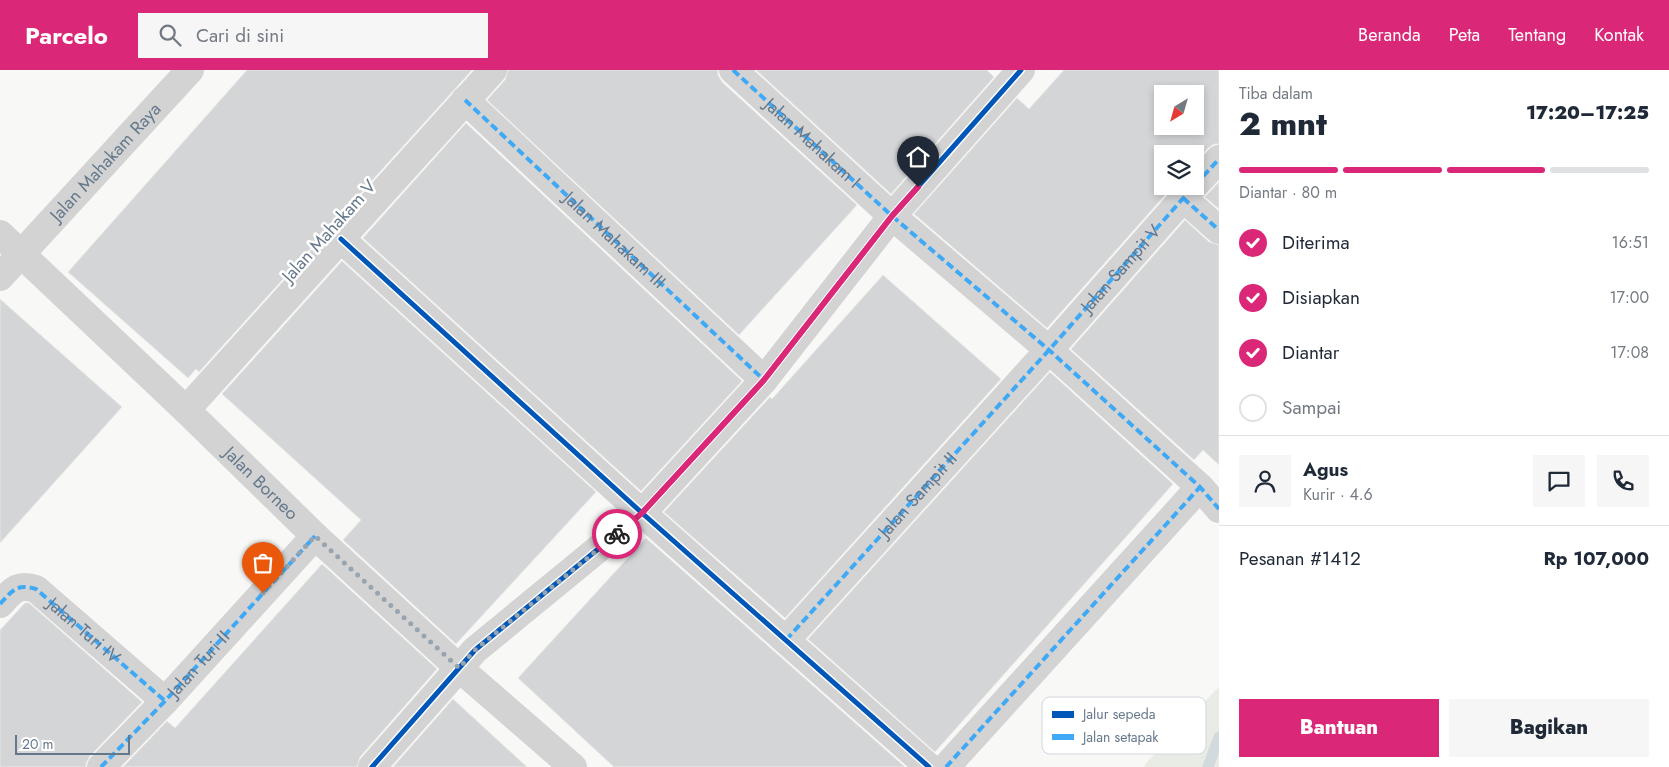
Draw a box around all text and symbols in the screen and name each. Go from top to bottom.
search box [138,13,488,58]
text: Parcelo [25,18,108,53]
icon: search [156,21,184,49]
text: Cari di sini [196,22,284,49]
text: Beranda [1358,22,1421,48]
text: Peta [1449,22,1480,48]
text: Tentang [1508,22,1566,48]
text: Kontak [1594,22,1644,48]
text: Tiba dalam [1239,82,1313,105]
north arrow [1154,85,1204,135]
map controls [1154,85,1204,195]
street label: Jalan Mahakam I [757,91,866,194]
street label: Jalan Mahakam Raya [43,97,167,229]
text: 17:20–17:25 [1526,99,1649,126]
text: 2 mnt [1239,101,1327,147]
pin [897,136,939,187]
icon: home [904,143,932,171]
button: layers [1154,145,1204,195]
street label: Jalan Mahakam V [275,174,382,289]
text: Diantar · 80 m [1239,181,1337,204]
street label: Jalan Mahakam III [556,184,671,295]
street label: Jalan Sampit V [1073,219,1167,320]
icon: check [1239,229,1267,257]
text: Diterima [1282,229,1350,256]
text: 16:51 [1612,231,1649,254]
icon: check [1239,284,1267,312]
text: Disiapkan [1282,284,1360,311]
text: 17:00 [1609,286,1649,309]
icon: check [1239,339,1267,367]
text: Diantar [1282,339,1339,366]
text: 17:08 [1610,341,1649,364]
text: Sampai [1282,394,1341,421]
street label: Jalan Borneo [216,439,304,526]
street label: Jalan Sampit II [871,447,963,545]
button: person [1239,455,1291,507]
button: chat [1533,455,1585,507]
button: phone [1597,455,1649,507]
text: Agus [1303,456,1348,483]
text: Kurir · 4.6 [1303,483,1373,506]
courier [592,509,642,559]
icon: bike [603,520,631,548]
pin [242,542,284,593]
text: Pesanan #1412 [1239,545,1361,572]
text: Rp 107,000 [1544,545,1649,572]
icon: bag [249,549,277,577]
street label: Jalan Turi IV [40,590,126,670]
street label: Jalan Turi II [160,625,236,705]
legend [1042,697,1206,754]
button: Bantuan [1239,699,1439,757]
button: Bagikan [1449,699,1649,757]
text: Jalur sepeda [1081,704,1155,724]
text: Jalan setapak [1081,727,1159,747]
scale bar [15,732,130,755]
text: 20 m [22,734,54,754]

